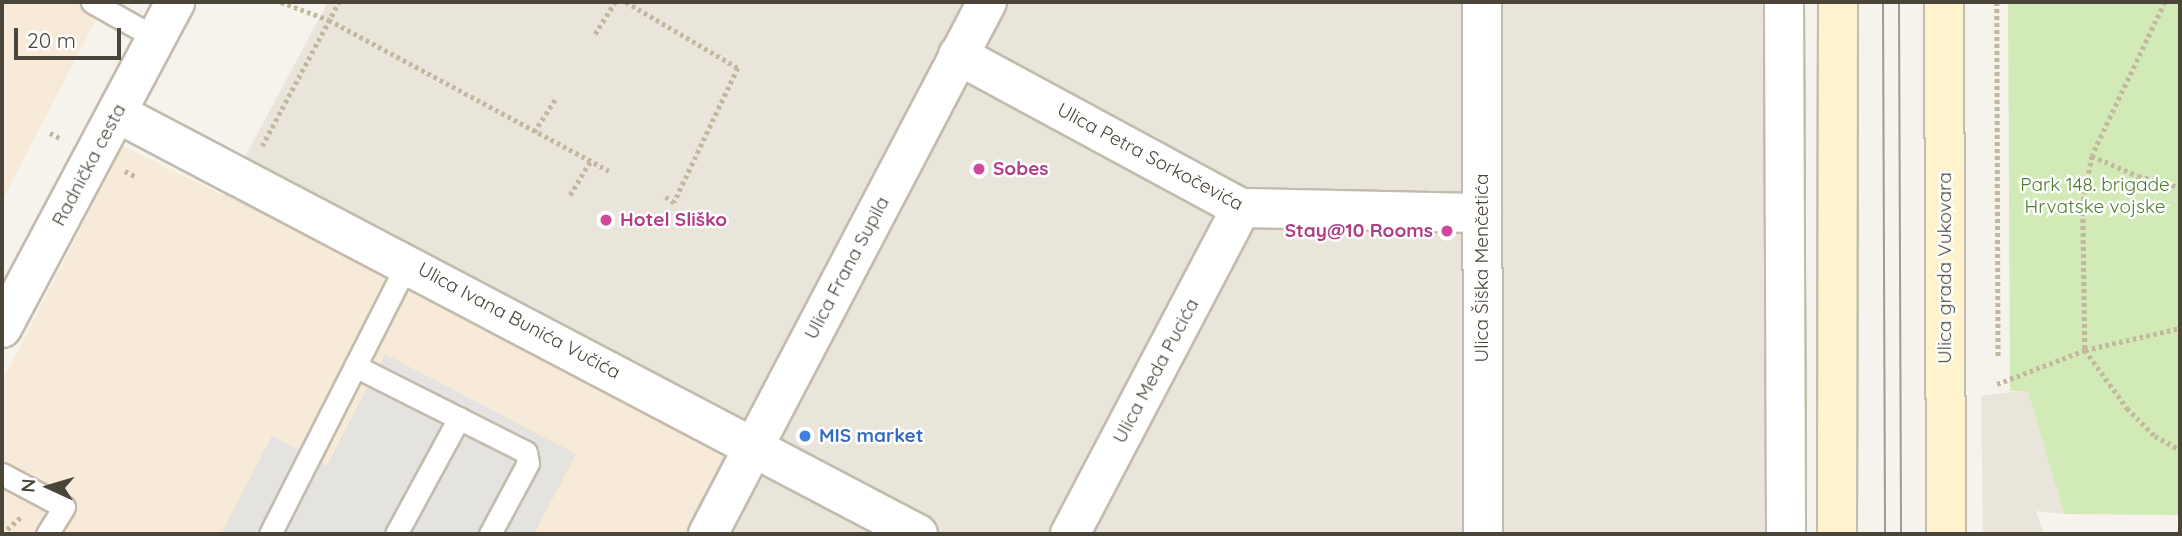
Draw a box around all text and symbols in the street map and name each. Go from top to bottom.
scale bar [18,14,124,58]
text: 20 m [27,27,76,53]
street label: Ulica Petra Sorkočevića [1053,98,1247,216]
street label: Radnička cesta [47,100,131,230]
place label: Sobes [993,158,1048,180]
marker: Sobes [971,161,987,177]
street label: Ulica grada Vukovara [1934,172,1956,364]
street label: Ulica Šiška Menčetića [1471,174,1493,362]
park label: Park 148. brigade Hrvatske vojske [2020,174,2170,218]
street label: Ulica Frana Supila [800,193,894,343]
place label: Hotel Sliško [620,209,727,231]
marker: Hotel Sliško [598,212,614,228]
place label: Stay@10 Rooms [1285,220,1433,242]
marker: Stay@10 Rooms [1439,223,1455,239]
street label: Ulica Ivana Bunića Vučića [414,258,624,384]
street label: Ulica Meda Pucića [1108,295,1204,447]
place label: MIS market [819,425,924,447]
marker: MIS market [797,428,813,444]
north arrow [14,452,84,522]
text: N [16,478,41,493]

